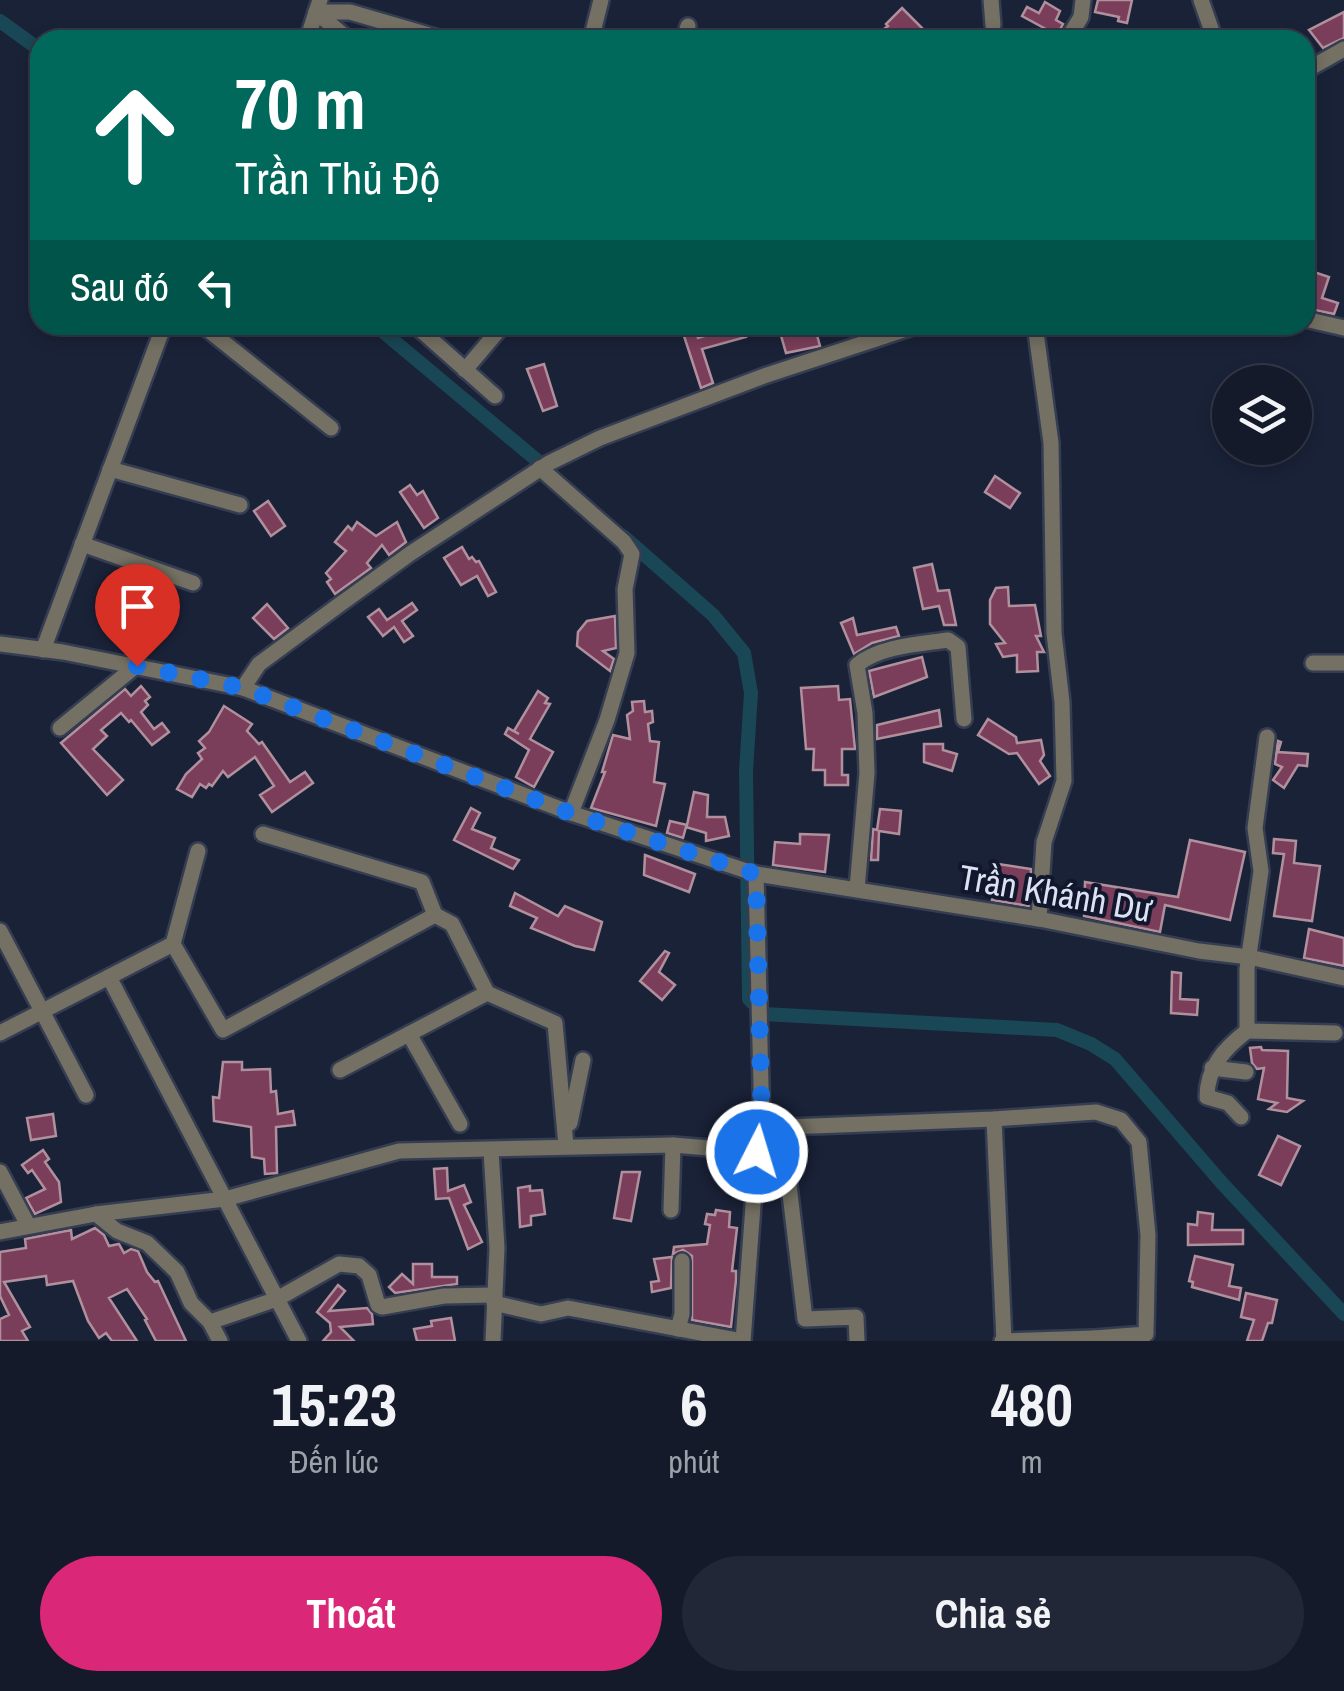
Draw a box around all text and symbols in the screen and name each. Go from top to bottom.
text: 70 m [235,57,366,151]
icon: ahead [70,70,200,200]
text: Trần Thủ Độ [235,147,440,208]
icon: left [189,260,244,315]
text: Sau đó [70,262,169,313]
map controls [1212,365,1312,465]
button: layers [1212,365,1312,465]
pin [95,564,180,667]
icon: arrive [110,579,165,634]
street label: Trần Khánh Dư [956,853,1156,933]
position arrow [705,1100,809,1204]
text: 15:23 [271,1364,397,1445]
text: 6 [680,1364,708,1445]
text: 480 [991,1364,1073,1445]
text: Đến lúc [290,1440,379,1483]
text: phút [668,1440,719,1483]
text: m [1021,1440,1043,1483]
button: Thoát [40,1556,662,1671]
button: Chia sẻ [682,1556,1304,1671]

